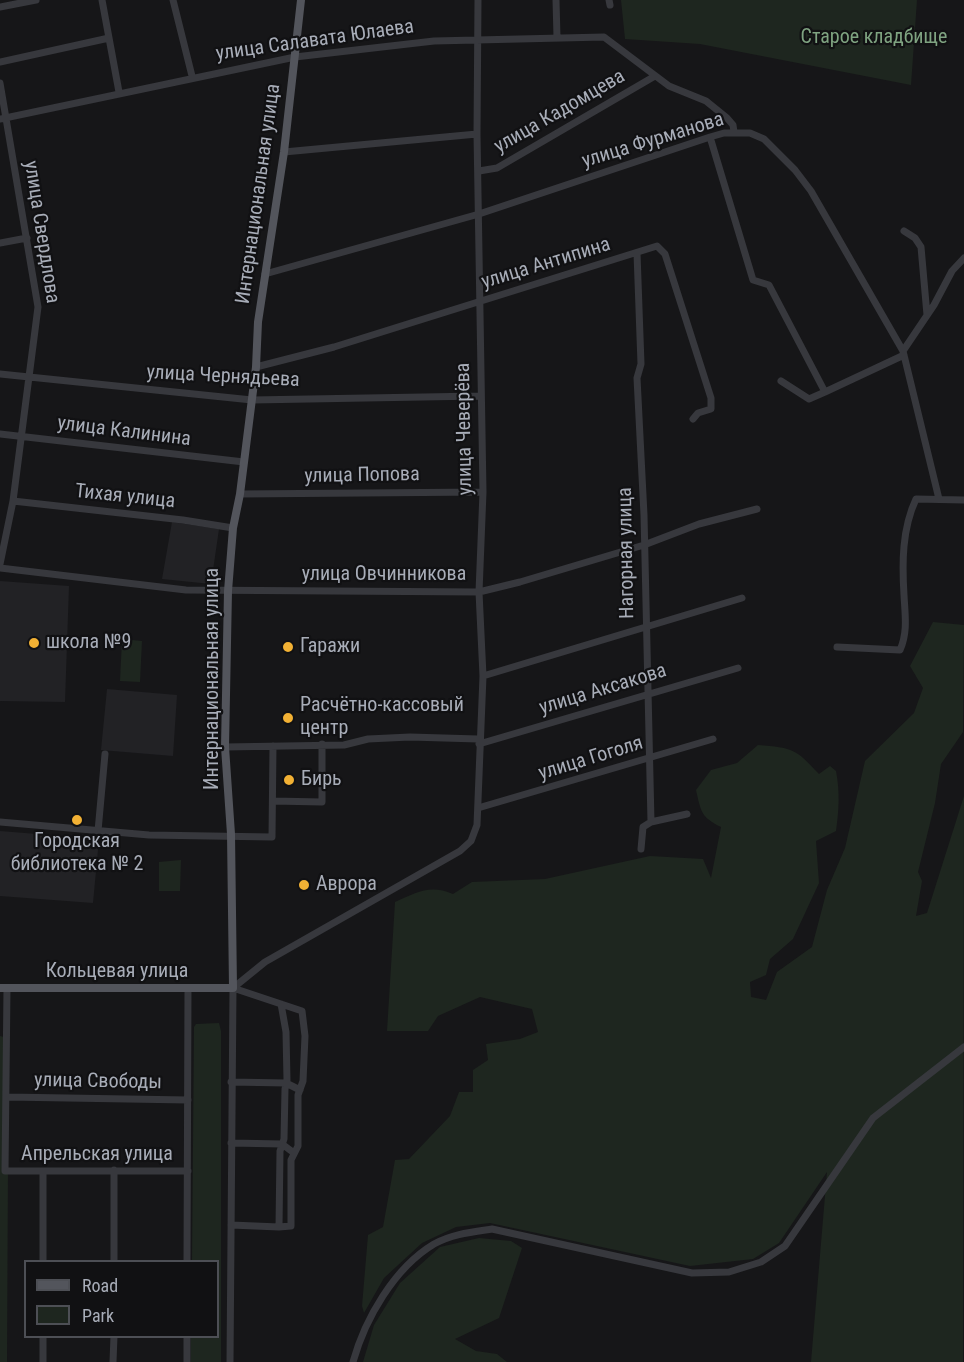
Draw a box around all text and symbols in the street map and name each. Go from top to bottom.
street label: улица Салавата Юлаева [214,15,416,67]
park label: Старое кладбище [801,26,947,50]
street label: улица Кадомцева [490,65,630,159]
street label: Интернациональная улица [232,82,286,306]
street label: улица Фурманова [579,108,727,174]
street label: улица Свердлова [18,159,64,305]
street label: улица Антипина [479,233,613,295]
street label: улица Чернядьева [146,361,300,393]
street label: улица Чеверёва [452,362,478,496]
street label: улица Калинина [56,412,192,452]
street label: улица Попова [304,463,420,489]
street label: Тихая улица [74,480,176,514]
street label: Нагорная улица [614,487,640,619]
street label: улица Овчинникова [302,563,466,587]
street label: Интернациональная улица [201,568,225,790]
place label: школа №9 [46,631,131,655]
place label: Гаражи [300,635,360,659]
marker: школа №9 [27,636,41,650]
marker: Гаражи [281,640,295,654]
street label: улица Аксакова [536,659,670,721]
place label: Расчётно-кассовый центр [300,694,464,741]
marker: Расчётно-кассовый центр [281,711,295,725]
street label: улица Гоголя [536,732,646,786]
place label: Бирь [301,768,342,792]
marker: Бирь [282,773,296,787]
marker: Городская библиотека № 2 [70,813,84,827]
place label: Городская библиотека № 2 [11,830,143,877]
place label: Аврора [316,873,377,897]
marker: Аврора [297,878,311,892]
street label: Кольцевая улица [46,960,188,984]
street label: улица Свободы [34,1069,162,1095]
street label: Апрельская улица [21,1143,173,1167]
legend [24,1260,219,1338]
text: Road [82,1275,118,1296]
text: Park [82,1305,114,1326]

